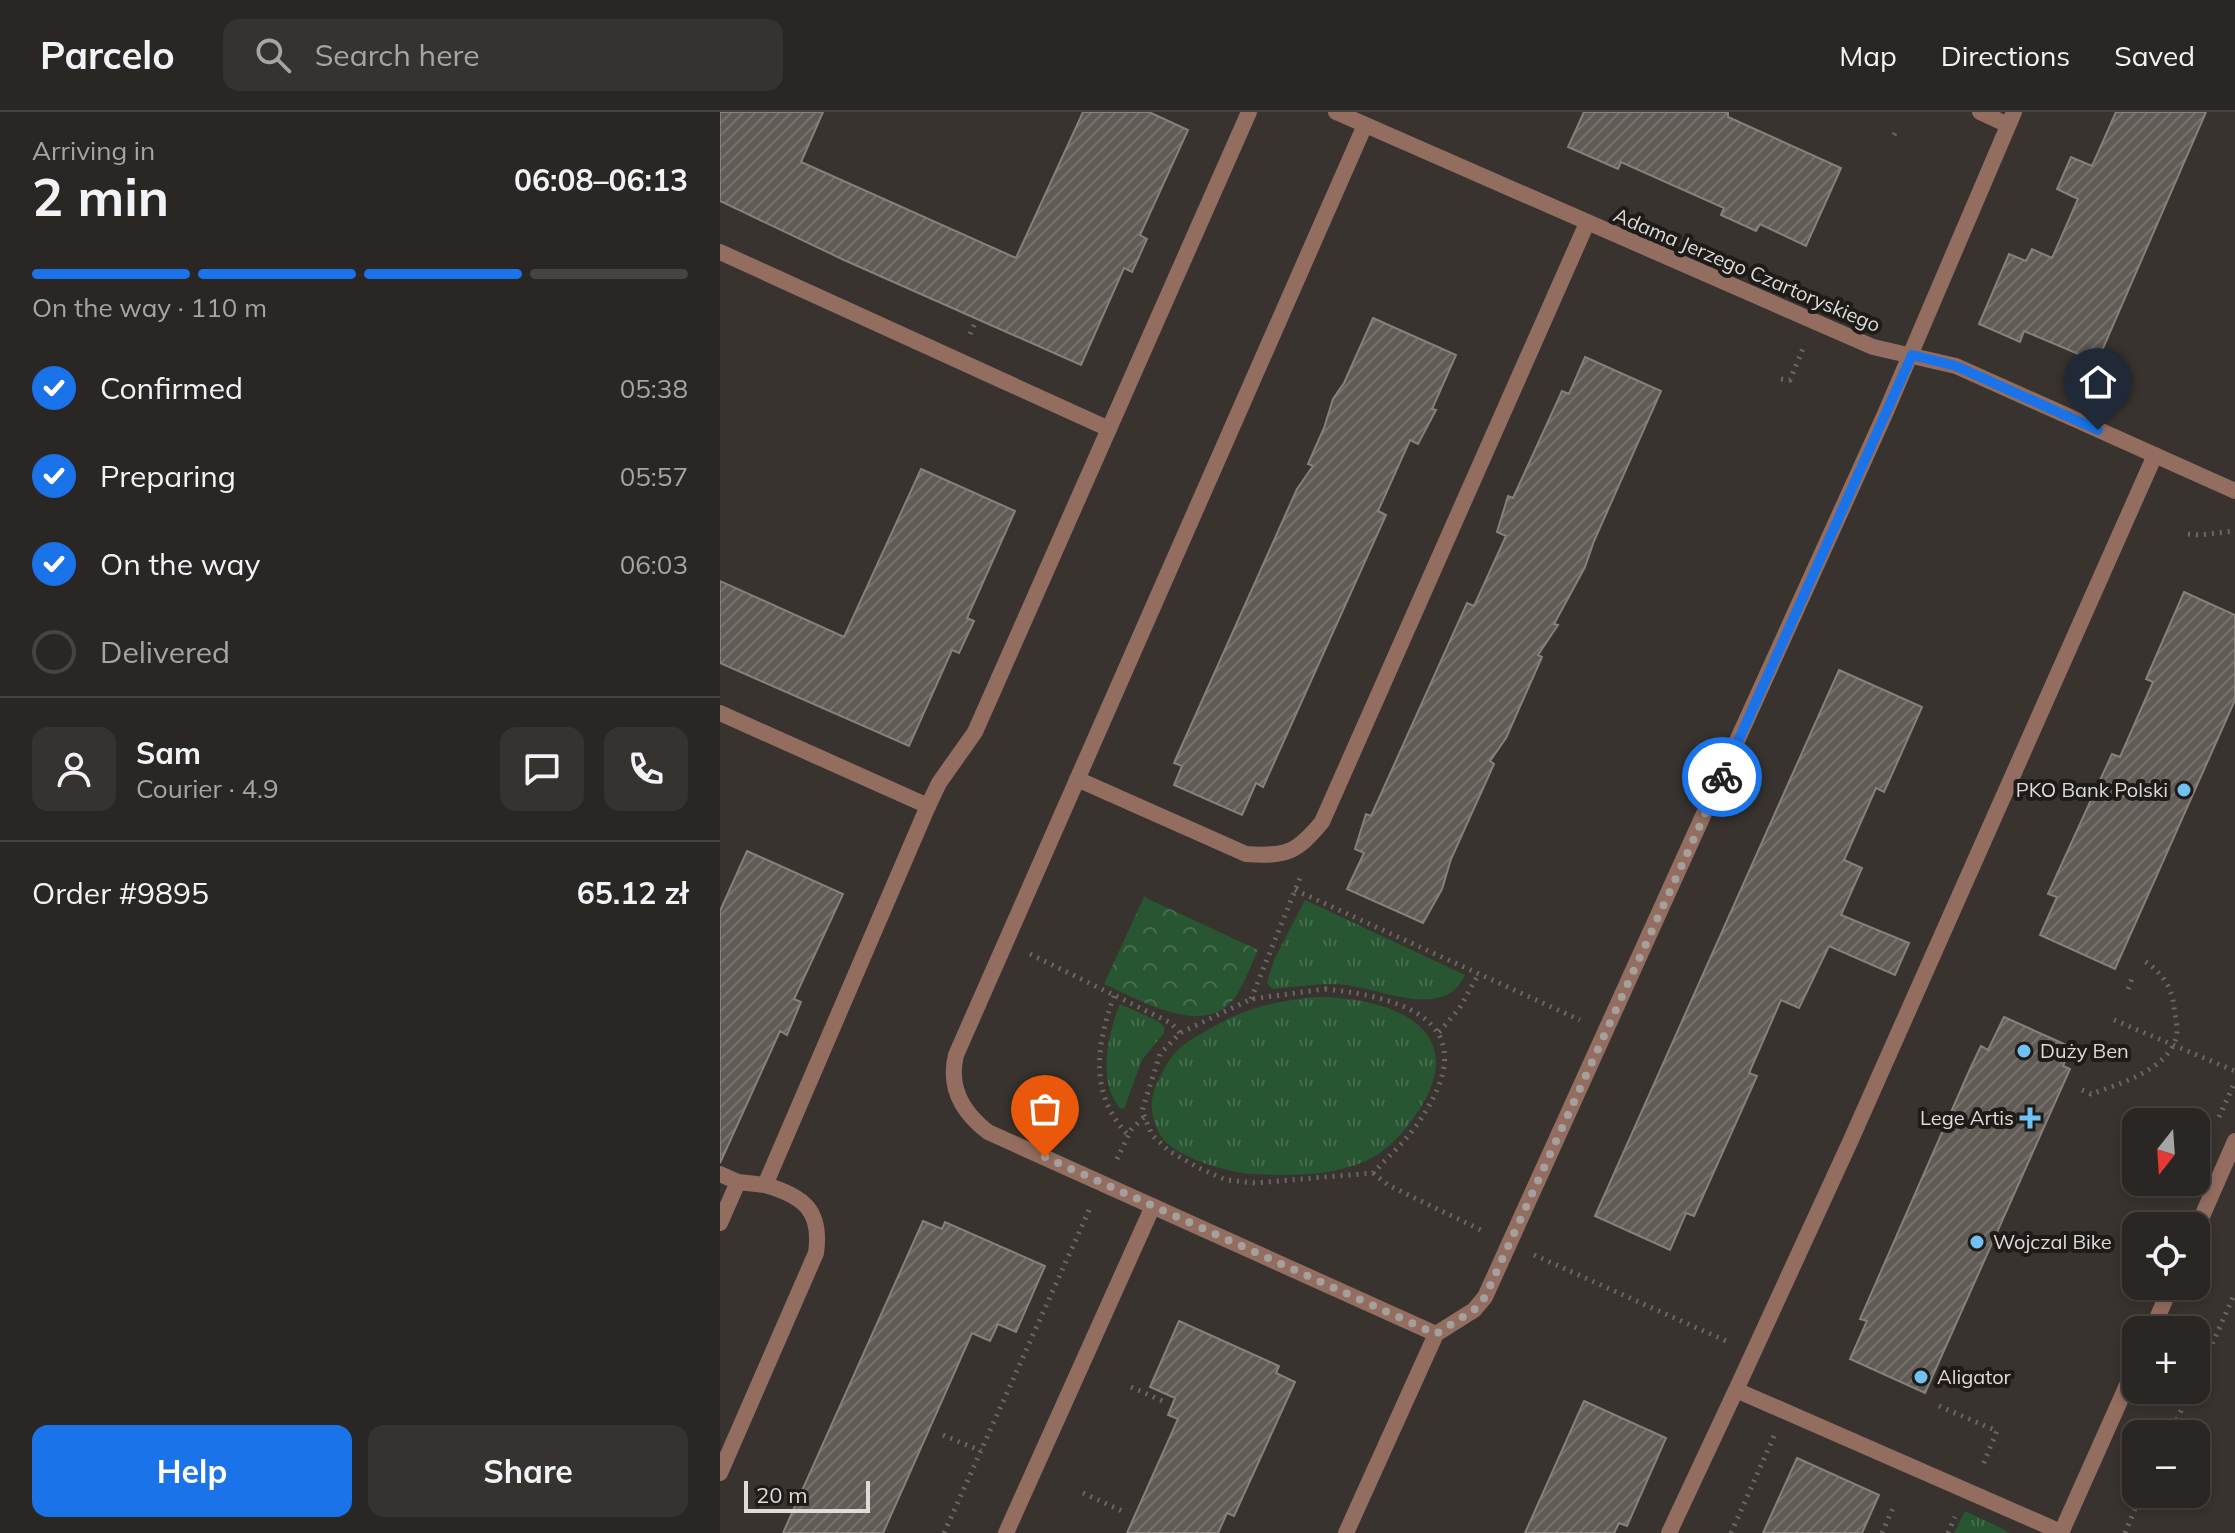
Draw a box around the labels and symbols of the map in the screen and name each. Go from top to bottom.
street label: Adama Jerzego Czartoryskiego [1610,202,1884,337]
pin [2064,348,2132,430]
courier [1682,737,1762,817]
place label: PKO Bank Polski [2016,777,2168,802]
marker: PKO Bank Polski [2175,781,2193,799]
place label: Duży Ben [2040,1038,2129,1063]
marker: Duży Ben [2015,1042,2033,1060]
pin [1011,1075,1079,1157]
place label: Lege Artis [1920,1105,2014,1130]
north arrow [2122,1108,2210,1196]
marker: Lege Artis [2021,1109,2039,1127]
place label: Wojczal Bike [1993,1229,2112,1254]
marker: Wojczal Bike [1968,1233,1986,1251]
place label: Aligator [1937,1364,2012,1389]
marker: Aligator [1912,1368,1930,1386]
scale bar [744,1477,870,1513]

